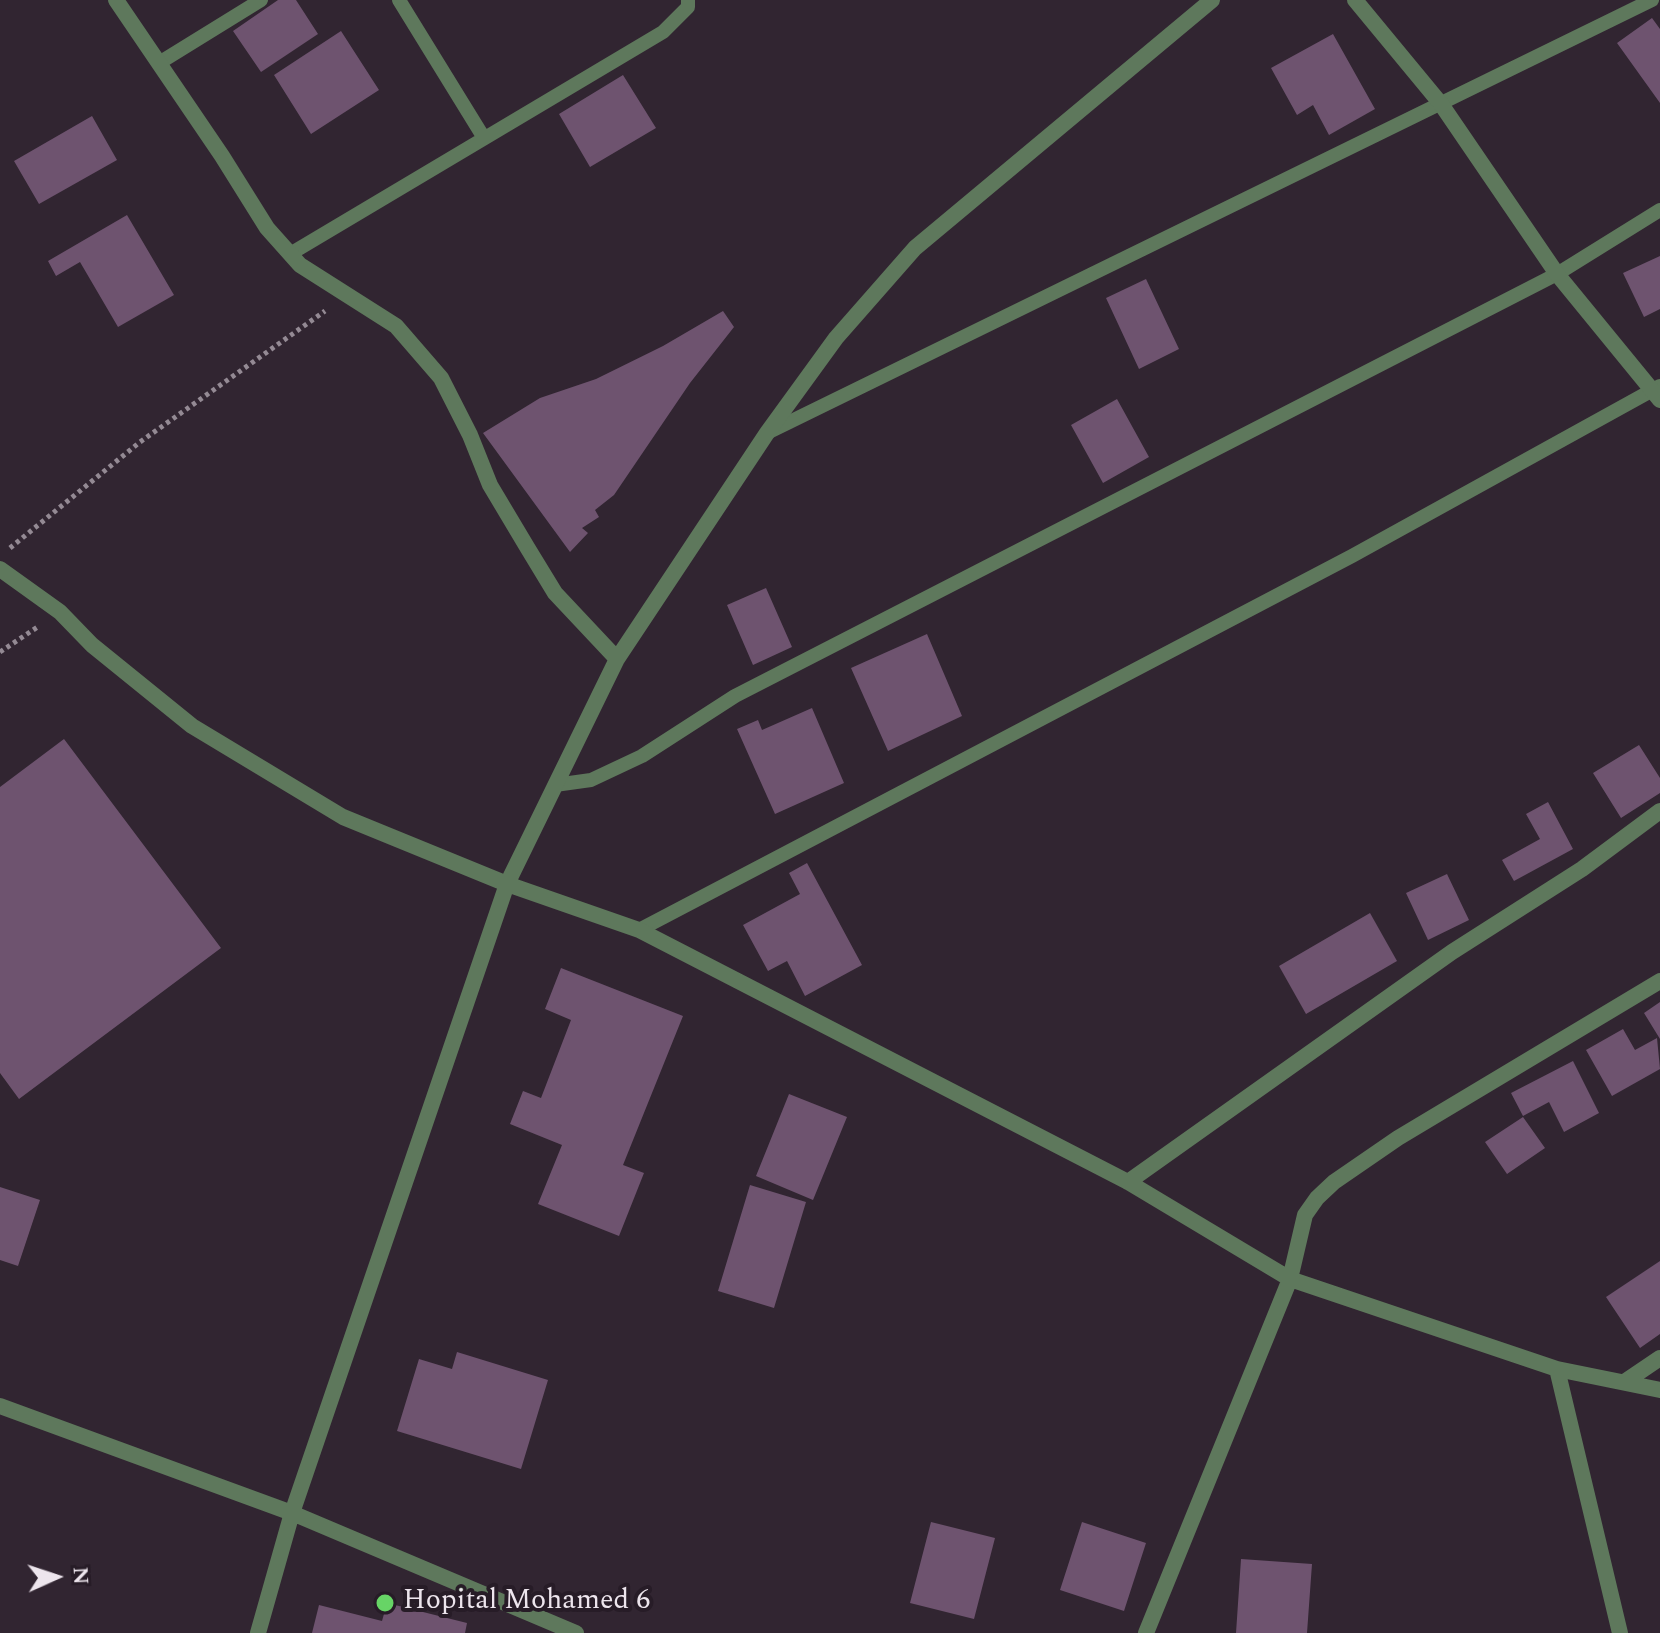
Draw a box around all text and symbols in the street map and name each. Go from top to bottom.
north arrow [16,1537,96,1617]
text: N [64,1566,97,1586]
place label: Hopital Mohamed 6 [403,1586,650,1620]
marker: Hopital Mohamed 6 [374,1592,396,1614]

